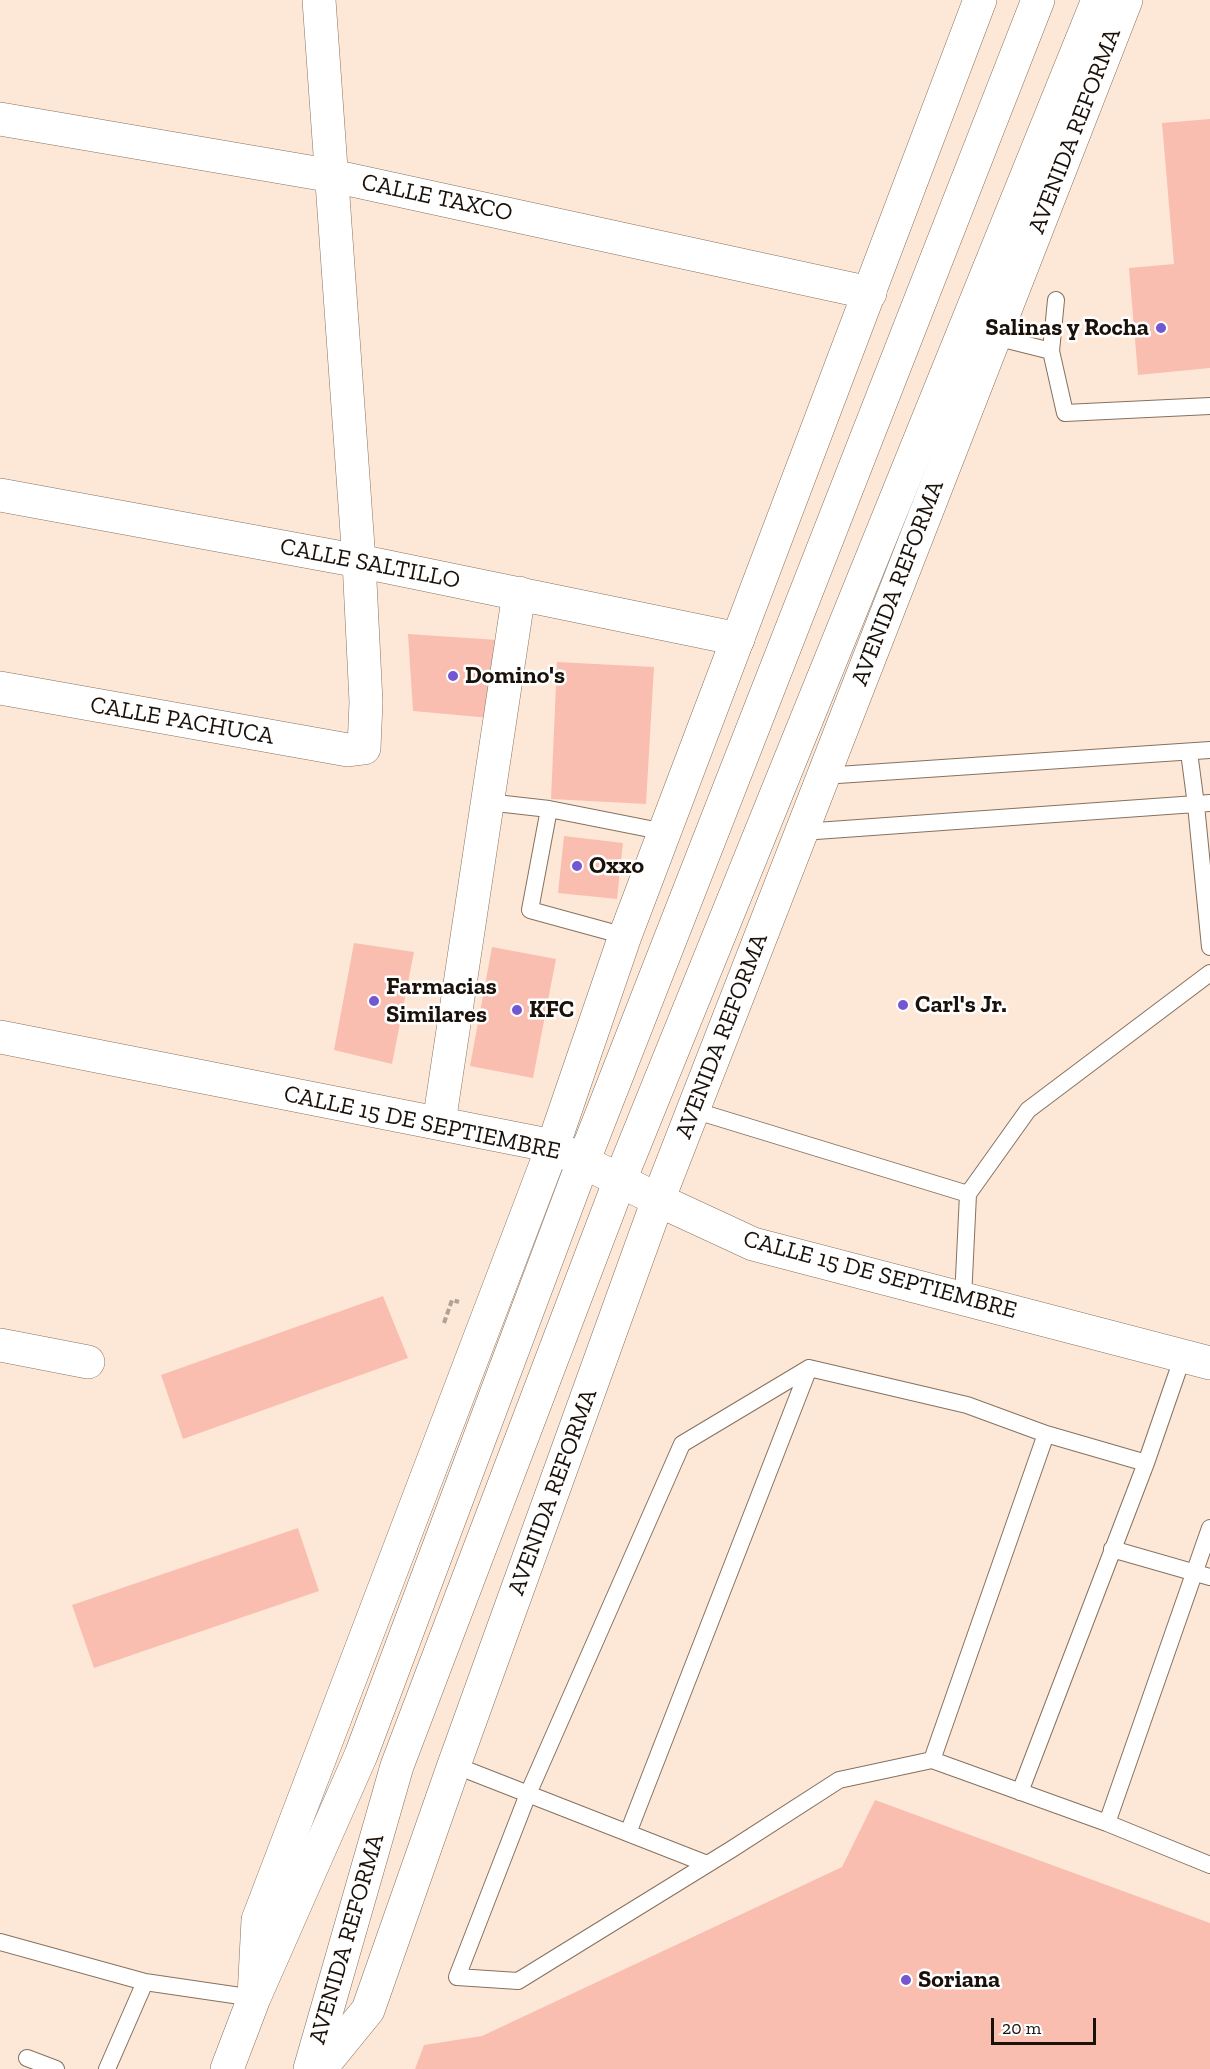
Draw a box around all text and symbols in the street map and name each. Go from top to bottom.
street label: AVENIDA REFORMA [1023,24,1127,238]
street label: CALLE TAXCO [359,168,515,228]
place label: Salinas y Rocha [985,314,1149,342]
marker: Salinas y Rocha [1154,321,1168,335]
street label: AVENIDA REFORMA [846,476,950,690]
street label: CALLE SALTILLO [278,532,462,596]
place label: Domino's [465,662,565,690]
marker: Domino's [446,669,460,683]
street label: CALLE PACHUCA [88,691,276,751]
place label: Oxxo [589,852,644,880]
marker: Oxxo [570,859,584,873]
street label: AVENIDA REFORMA [670,929,774,1143]
place label: Farmacias Similares [386,973,497,1029]
place label: Carl's Jr. [915,991,1007,1019]
marker: Farmacias Similares [367,994,381,1008]
place label: KFC [529,996,574,1024]
marker: Carl's Jr. [896,998,910,1012]
marker: KFC [510,1003,524,1017]
street label: CALLE 15 DE SEPTIEMBRE [281,1080,563,1166]
street label: CALLE 15 DE SEPTIEMBRE [740,1225,1020,1325]
street label: AVENIDA REFORMA [502,1385,604,1599]
street label: AVENIDA REFORMA [303,1831,391,2047]
place label: Soriana [918,1966,1000,1994]
marker: Soriana [899,1973,913,1987]
scale bar [994,2006,1099,2044]
text: 20 m [1002,2017,1041,2039]

